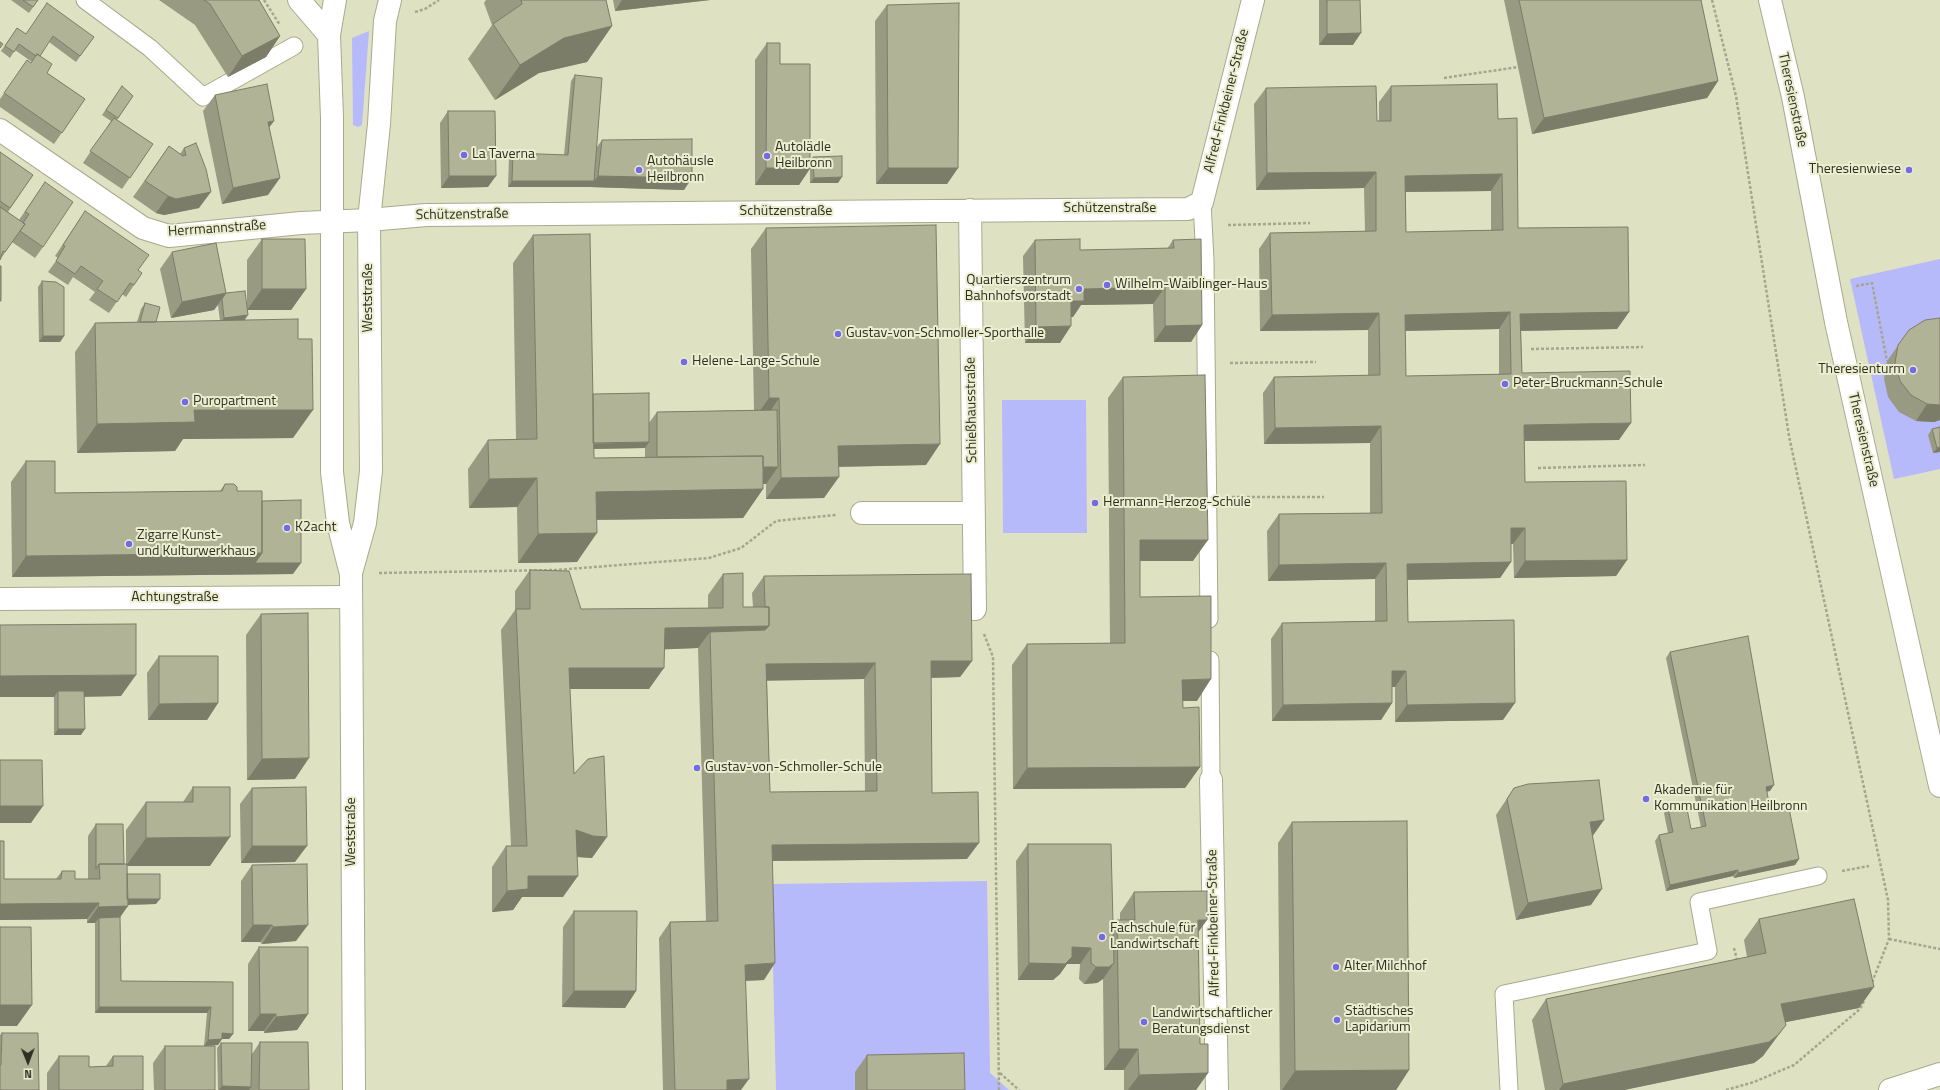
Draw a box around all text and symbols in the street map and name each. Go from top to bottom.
street label: Alfred-Finkbeiner-Straße [1201,27,1253,175]
street label: Theresienstraße [1774,51,1810,149]
place label: Autolädle Heilbronn [775,140,832,172]
place label: La Taverna [472,147,535,163]
marker: La Taverna [459,150,469,160]
marker: Autolädle Heilbronn [762,151,772,161]
place label: Autohäusle Heilbronn [647,154,714,186]
place label: Theresienwiese [1809,162,1901,178]
marker: Autohäusle Heilbronn [634,165,644,175]
marker: Theresienwiese [1904,165,1914,175]
street label: Schützenstraße [1064,201,1156,217]
street label: Schützenstraße [740,204,832,220]
street label: Schützenstraße [415,206,509,224]
street label: Herrmannstraße [167,217,267,241]
street label: Weststraße [361,263,377,333]
place label: Quartierszentrum Bahnhofsvorstadt [965,273,1071,306]
place label: Wilhelm-Waiblinger-Haus [1115,277,1268,293]
marker: Wilhelm-Waiblinger-Haus [1102,280,1112,290]
marker: Quartierszentrum Bahnhofsvorstadt [1074,284,1084,294]
place label: Gustav-von-Schmoller-Sporthalle [846,326,1044,342]
marker: Gustav-von-Schmoller-Sporthalle [833,329,843,339]
place label: Helene-Lange-Schule [692,354,820,370]
marker: Helene-Lange-Schule [679,357,689,367]
street label: Schießhausstraße [963,357,981,463]
place label: Theresienturm [1818,362,1905,378]
marker: Theresienturm [1908,365,1918,375]
place label: Peter-Bruckmann-Schule [1513,376,1663,392]
marker: Peter-Bruckmann-Schule [1500,379,1510,389]
street label: Theresienstraße [1844,391,1882,489]
place label: Puropartment [193,394,276,410]
marker: Puropartment [180,397,190,407]
place label: Hermann-Herzog-Schule [1103,495,1251,511]
marker: Hermann-Herzog-Schule [1090,498,1100,508]
place label: K2acht [295,520,336,536]
marker: K2acht [282,523,292,533]
place label: Zigarre Kunst- und Kulturwerkhaus [137,528,256,560]
marker: Zigarre Kunst- und Kulturwerkhaus [124,539,134,549]
street label: Achtungstraße [131,590,219,606]
place label: Gustav-von-Schmoller-Schule [705,760,882,776]
marker: Gustav-von-Schmoller-Schule [692,763,702,773]
place label: Akademie für Kommunikation Heilbronn [1654,783,1807,816]
marker: Akademie für Kommunikation Heilbronn [1641,794,1651,804]
street label: Weststraße [344,797,360,867]
street label: Alfred-Finkbeiner-Straße [1204,849,1224,997]
place label: Fachschule für Landwirtschaft [1110,921,1199,954]
marker: Fachschule für Landwirtschaft [1097,932,1107,942]
place label: Alter Milchhof [1344,959,1427,975]
marker: Alter Milchhof [1331,962,1341,972]
place label: Städtisches Lapidarium [1345,1004,1413,1036]
place label: Landwirtschaftlicher Beratungsdienst [1152,1006,1273,1038]
marker: Städtisches Lapidarium [1332,1015,1342,1025]
marker: Landwirtschaftlicher Beratungsdienst [1139,1017,1149,1027]
north arrow [8,1042,48,1082]
text: N [24,1066,32,1082]

